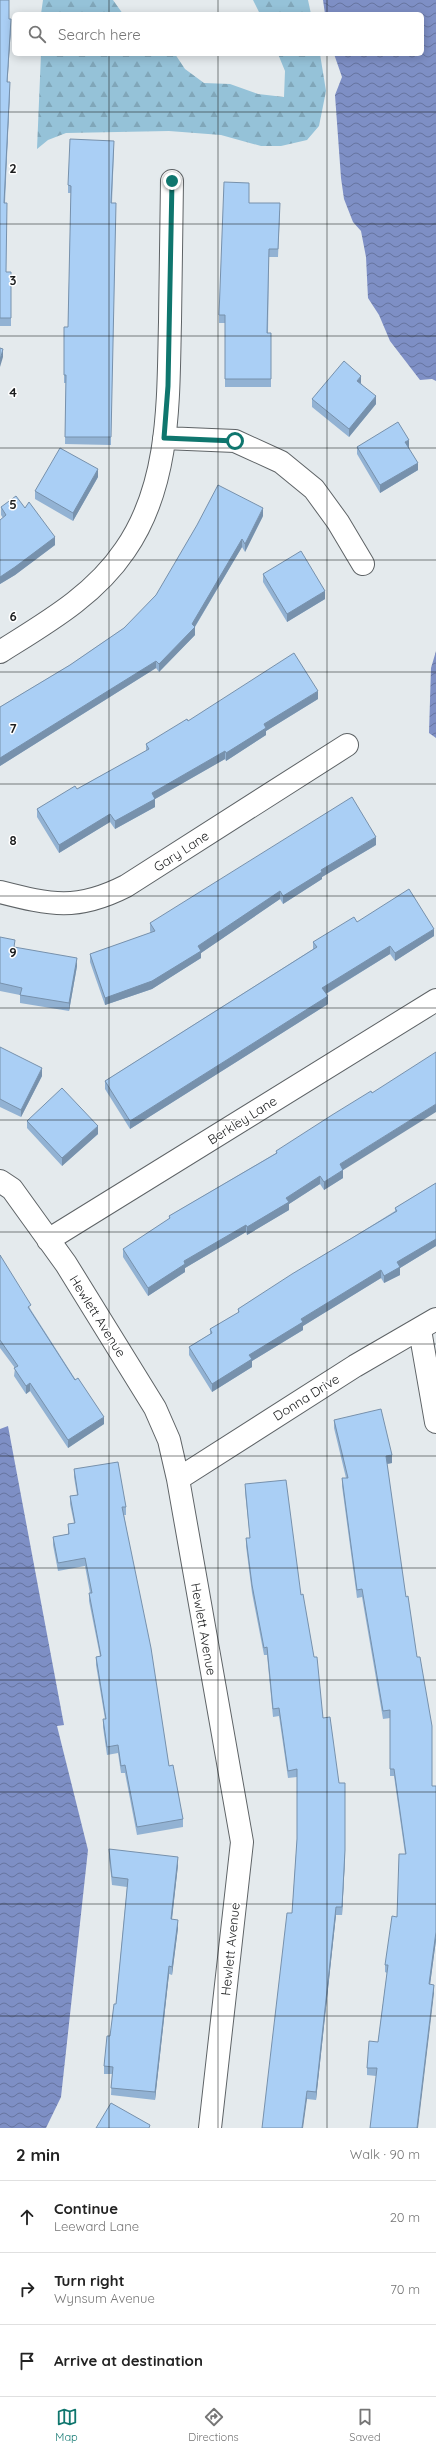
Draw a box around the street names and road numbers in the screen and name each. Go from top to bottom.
street label: Gary Lane [150,827,212,875]
street label: Berkley Lane [205,1092,279,1148]
street label: Hewlett Avenue [66,1272,130,1360]
street label: Donna Drive [270,1370,342,1424]
street label: Hewlett Avenue [188,1582,220,1676]
street label: Hewlett Avenue [217,1902,243,1996]

